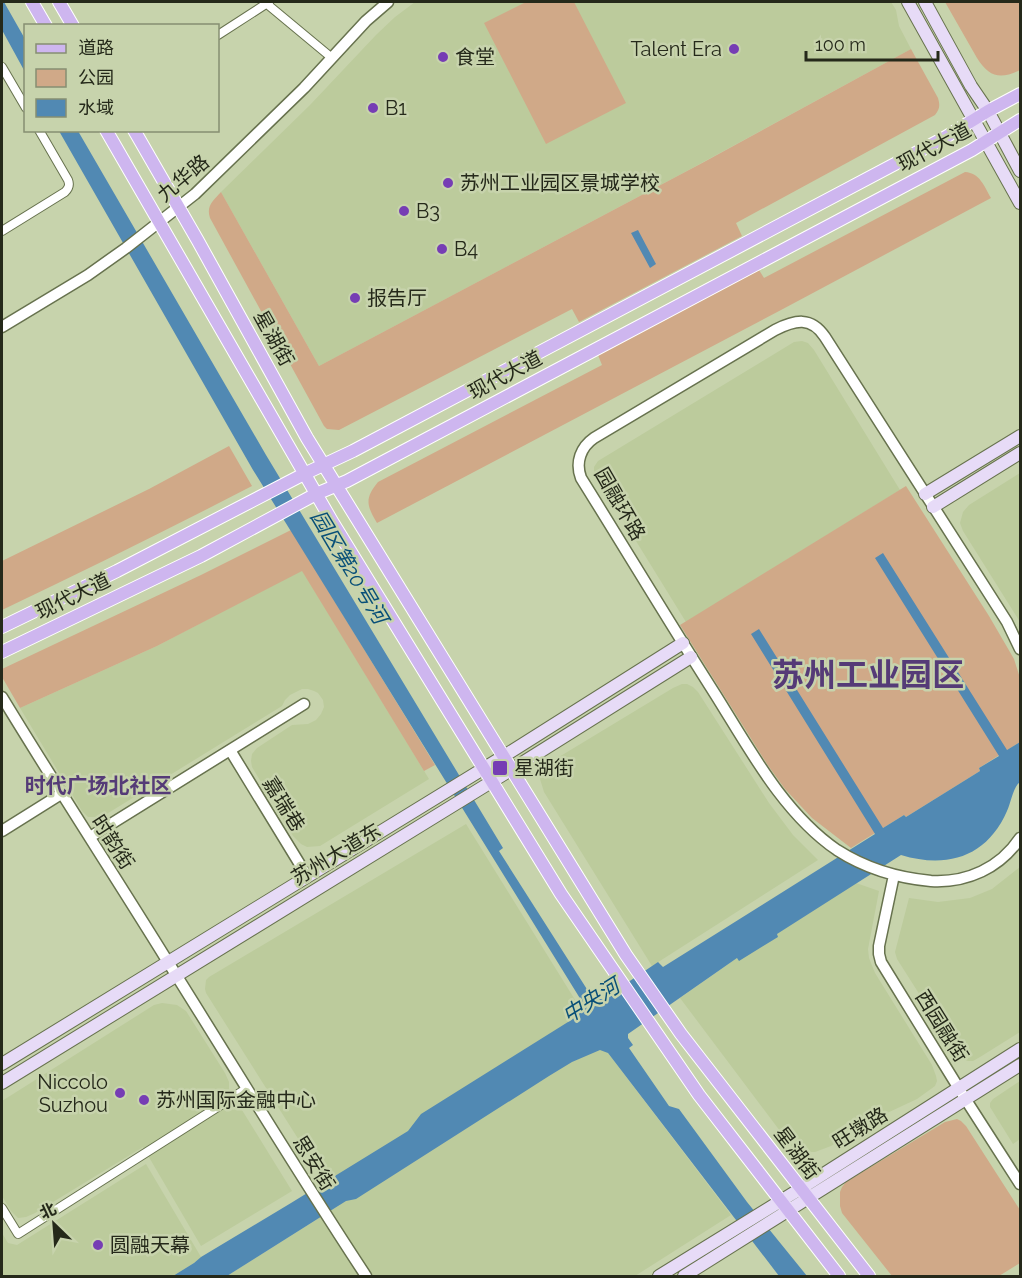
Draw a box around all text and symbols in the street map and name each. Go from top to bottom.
legend [24,24,219,132]
scale bar [806,24,938,62]
text: 100 m [815,34,866,55]
text: 道路 [78,37,114,58]
place label: Talent Era [630,37,722,61]
marker: Talent Era [727,42,741,56]
place label: 食堂 [455,45,495,69]
marker: 食堂 [436,50,450,64]
text: 公园 [78,67,114,88]
place label: B1 [385,96,407,120]
text: 水域 [78,97,114,118]
marker: B1 [366,101,380,115]
street label: 现代大道 [893,118,975,176]
street label: 九华路 [152,150,214,206]
place label: 苏州工业园区景城学校 [460,171,660,195]
marker: 苏州工业园区景城学校 [441,176,455,190]
place label: B3 [416,199,440,223]
marker: B3 [397,204,411,218]
place label: B4 [454,237,478,261]
marker: B4 [435,242,449,256]
place label: 报告厅 [367,286,427,310]
marker: 报告厅 [348,291,362,305]
street label: 星湖街 [249,306,299,370]
street label: 现代大道 [464,346,546,404]
street label: 园融环路 [590,463,650,545]
water label: 园区第20号河 [306,505,395,631]
street label: 现代大道 [32,568,114,624]
district label: 苏州工业园区 [772,656,964,693]
place label: 星湖街 [514,756,574,780]
marker: 星湖街 [491,759,509,777]
street label: 嘉瑞巷 [258,772,310,836]
district label: 时代广场北社区 [25,773,172,798]
street label: 时韵街 [87,810,139,874]
street label: 苏州大道东 [287,818,385,890]
water label: 中央河 [557,971,627,1028]
street label: 西园融街 [911,986,973,1066]
place label: Niccolo Suzhou [37,1070,108,1117]
marker: Niccolo Suzhou [113,1086,127,1100]
place label: 苏州国际金融中心 [156,1088,316,1112]
marker: 苏州国际金融中心 [137,1093,151,1107]
street label: 旺墩路 [828,1102,892,1154]
street label: 星湖街 [769,1122,825,1184]
street label: 思安街 [288,1131,340,1195]
north arrow [24,1194,84,1254]
text: 北 [37,1199,59,1223]
place label: 圆融天幕 [110,1233,190,1257]
marker: 圆融天幕 [91,1238,105,1252]

